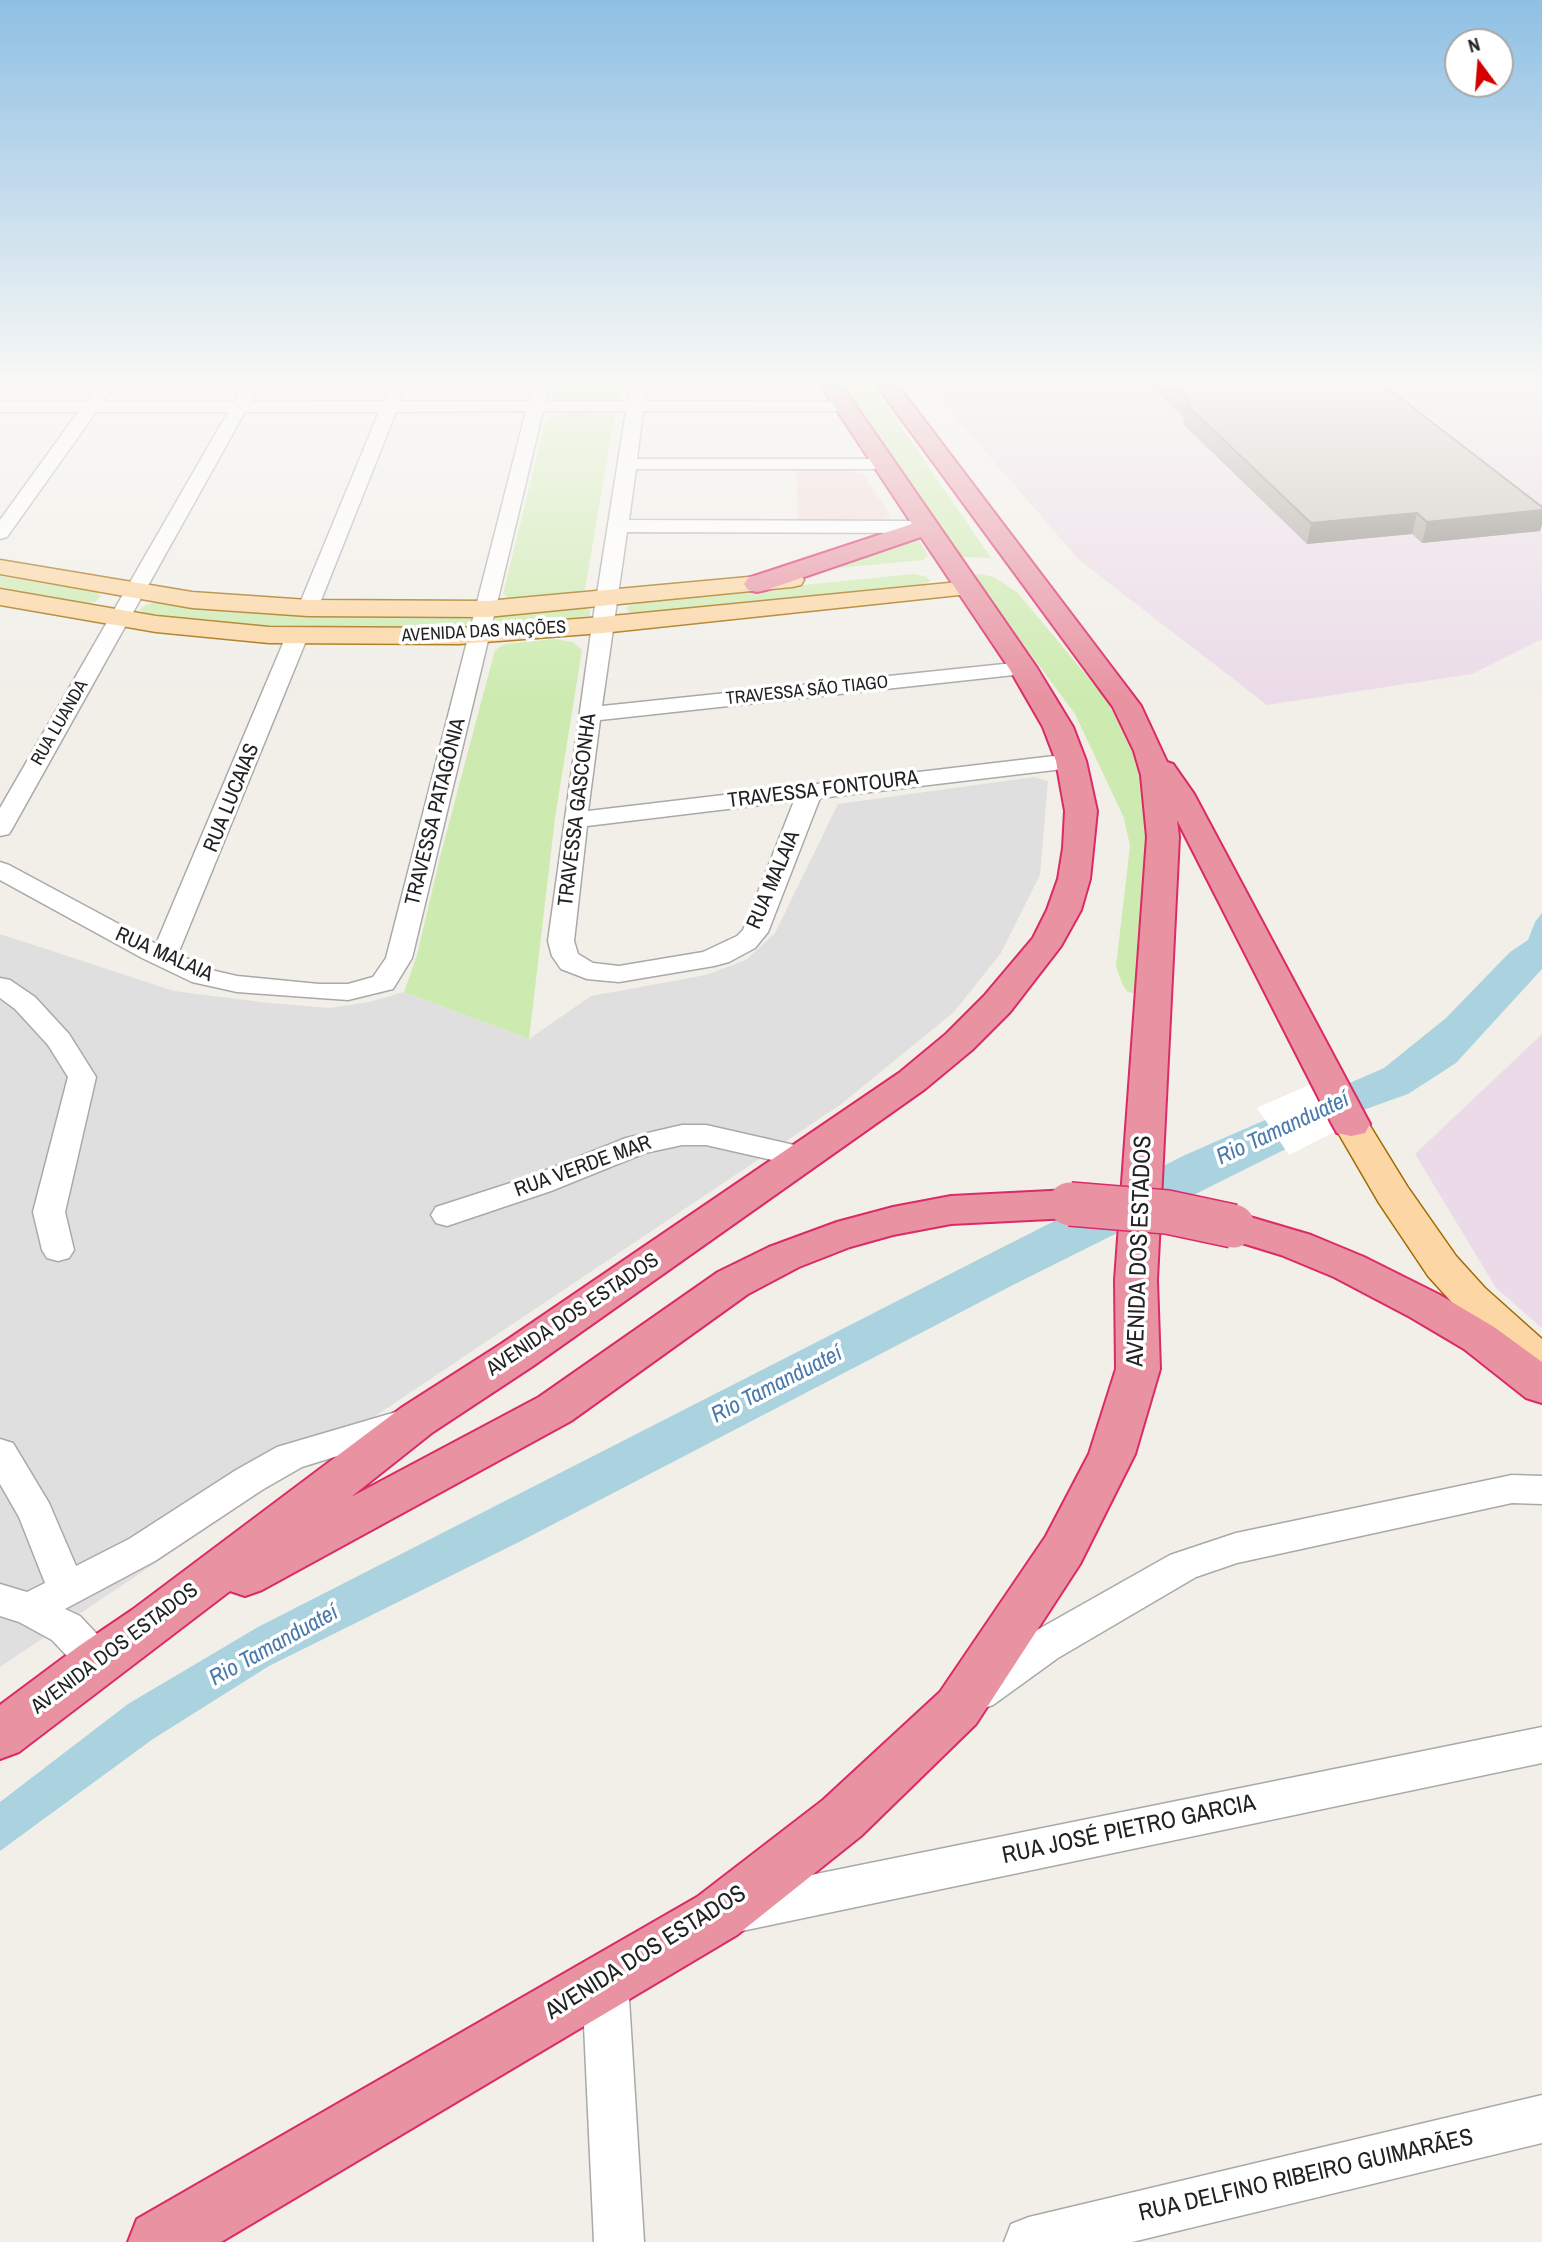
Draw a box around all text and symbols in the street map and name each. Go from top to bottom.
north arrow [1444,28,1514,98]
text: N [1465,31,1483,59]
street label: AVENIDA DAS NAÇÕES [401,617,567,647]
street label: TRAVESSA SÃO TIAGO [725,672,889,710]
street label: RUA LUANDA [27,676,93,770]
street label: TRAVESSA GASCONHA [554,712,602,908]
street label: TRAVESSA PATAGÔNIA [401,716,471,908]
street label: RUA LUCAIAS [199,740,265,856]
street label: TRAVESSA FONTOURA [726,766,920,814]
street label: RUA MALAIA [742,827,806,933]
street label: RUA MALAIA [111,922,217,988]
water label: Rio Tamanduateí [1212,1086,1354,1172]
street label: RUA VERDE MAR [511,1131,655,1203]
street label: AVENIDA DOS ESTADOS [1122,1135,1158,1367]
street label: AVENIDA DOS ESTADOS [482,1248,664,1382]
water label: Rio Tamanduateí [707,1340,847,1430]
street label: AVENIDA DOS ESTADOS [27,1578,203,1720]
water label: Rio Tamanduateí [205,1599,343,1693]
street label: RUA JOSÉ PIETRO GARCIA [1000,1789,1258,1871]
street label: AVENIDA DOS ESTADOS [540,1880,752,2026]
street label: RUA DELFINO RIBEIRO GUIMARÃES [1136,2123,1476,2229]

